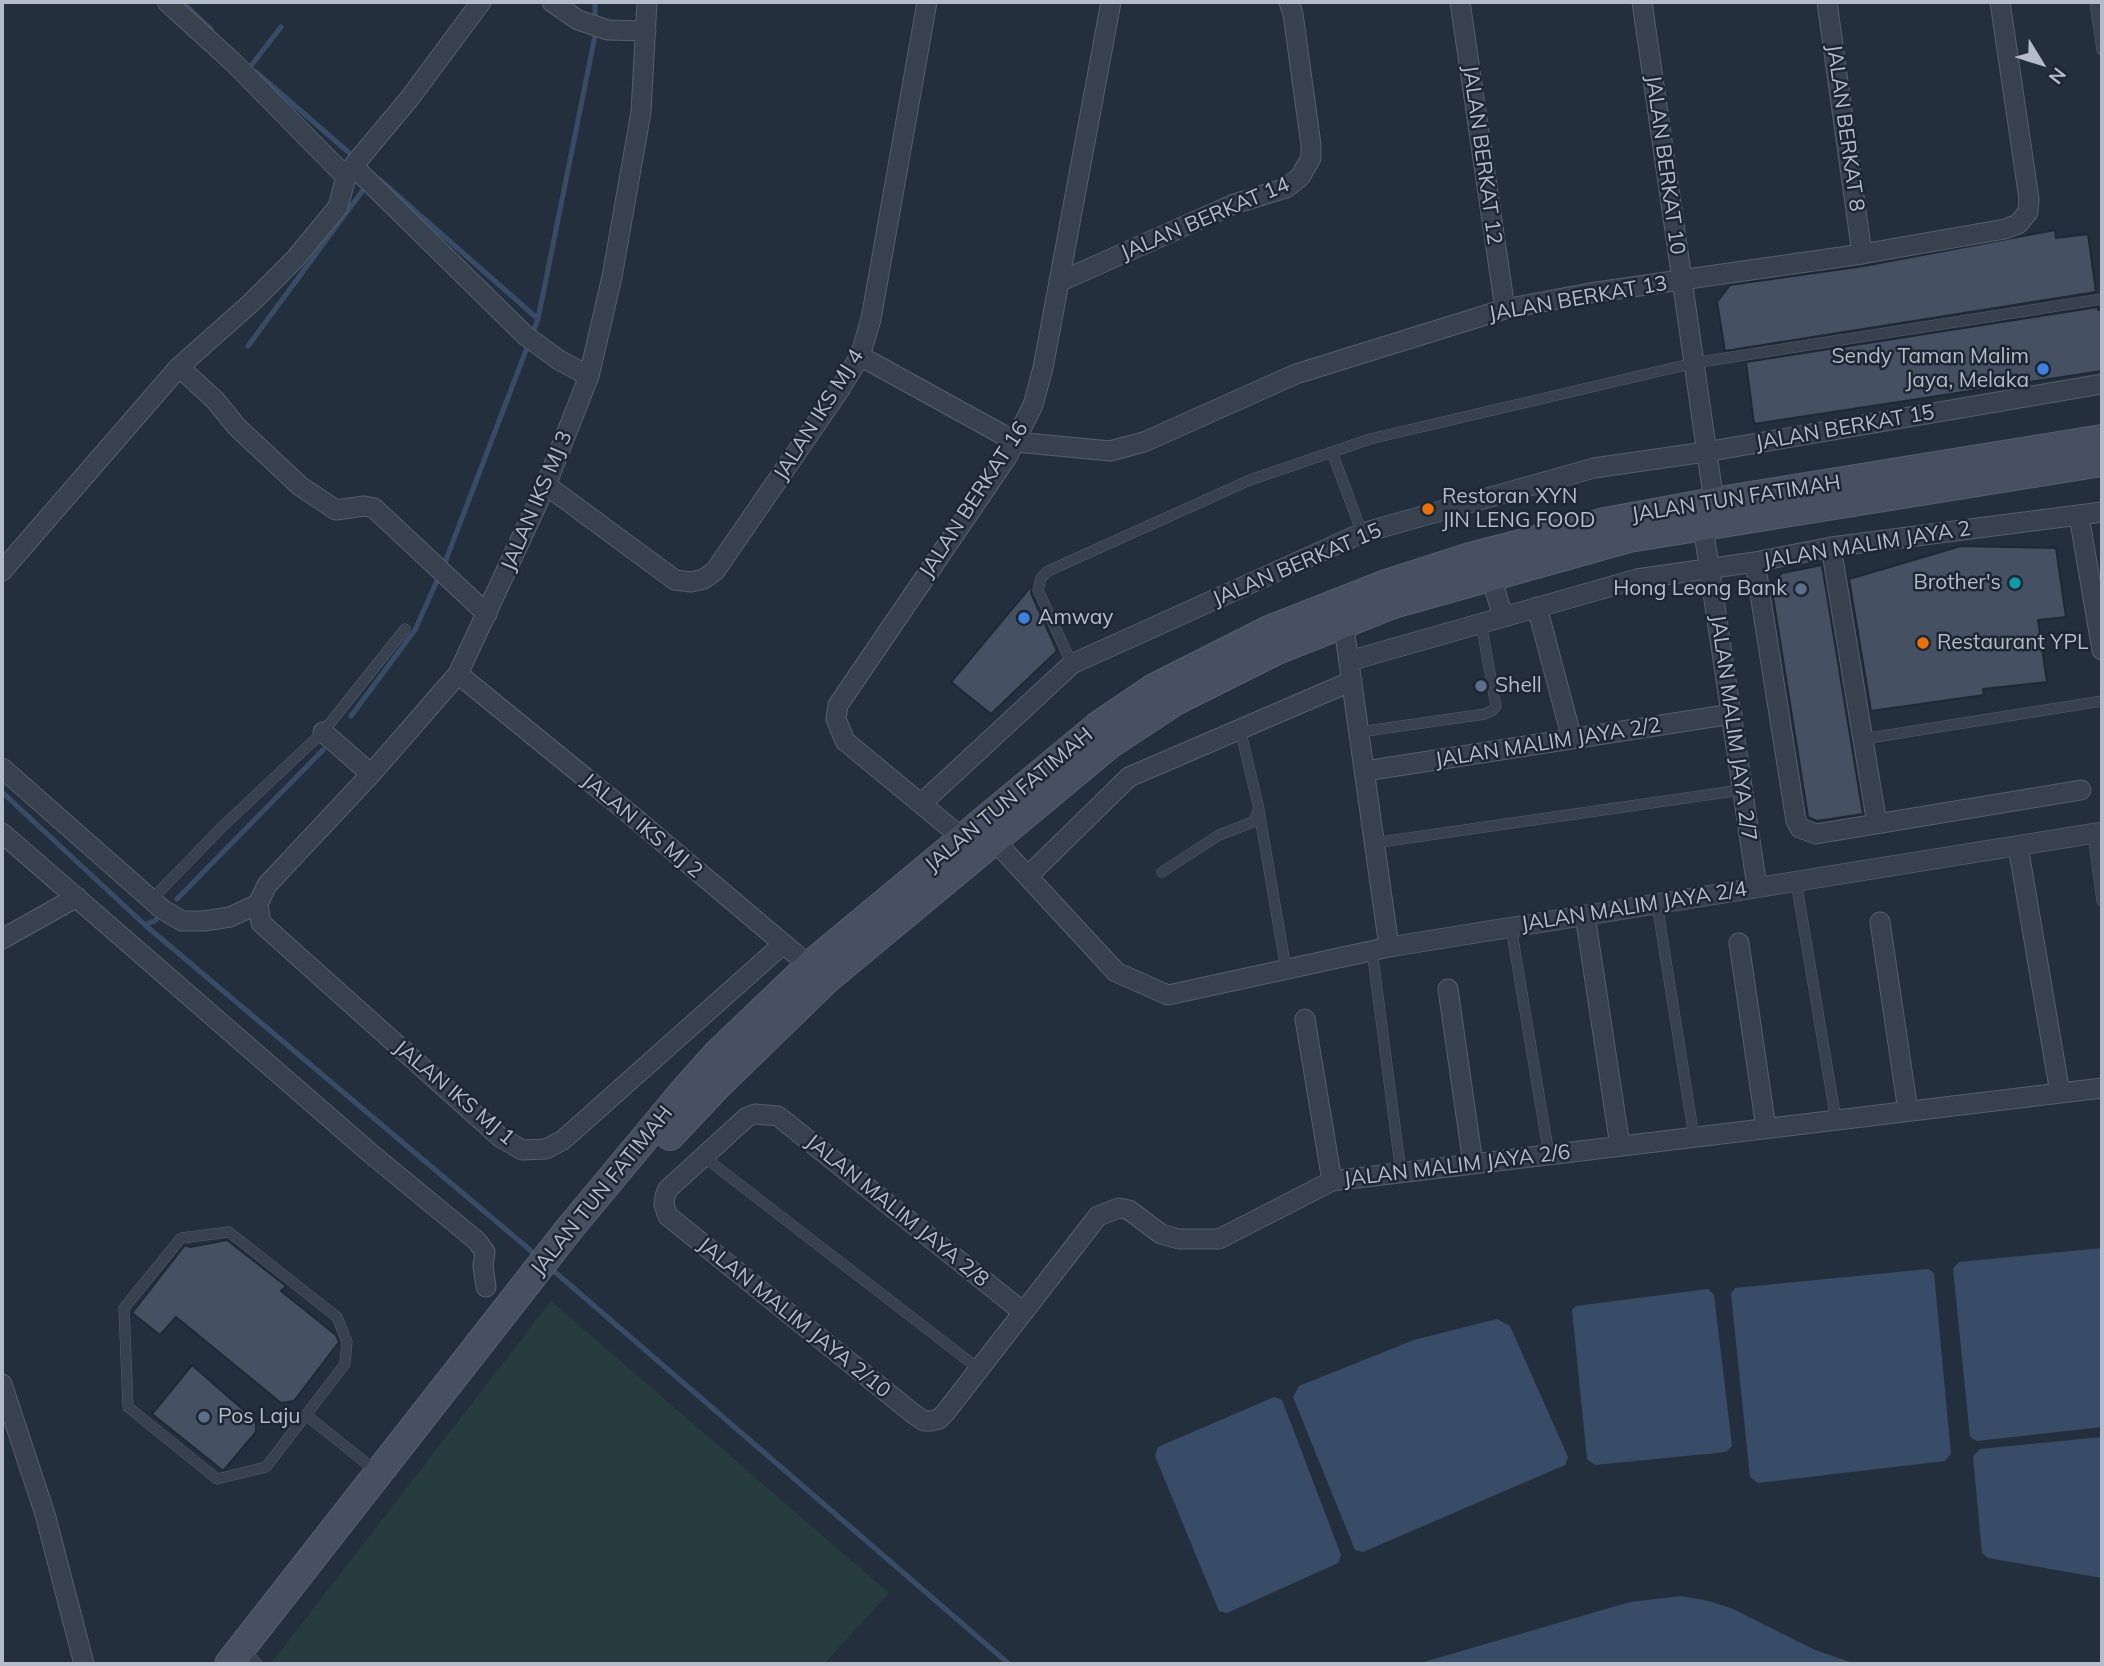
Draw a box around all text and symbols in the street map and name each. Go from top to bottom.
north arrow [2006,28,2076,98]
street label: JALAN BERKAT 8 [1821,43,1869,213]
text: N [2044,63,2071,89]
street label: JALAN BERKAT 12 [1457,64,1507,246]
street label: JALAN BERKAT 10 [1640,74,1690,256]
street label: JALAN BERKAT 14 [1117,172,1293,266]
street label: JALAN BERKAT 13 [1487,271,1669,327]
place label: Sendy Taman Malim Jaya, Melaka [1831,344,2029,394]
street label: JALAN IKS MJ 4 [769,345,869,485]
marker: Sendy Taman Malim Jaya, Melaka [2035,361,2051,377]
street label: JALAN BERKAT 15 [1754,400,1936,456]
street label: JALAN BERKAT 16 [914,417,1034,583]
street label: JALAN IKS MJ 3 [496,427,578,575]
street label: JALAN TUN FATIMAH [1630,470,1842,528]
place label: Restoran XYN JIN LENG FOOD [1442,484,1595,534]
marker: Restoran XYN JIN LENG FOOD [1420,501,1436,517]
street label: JALAN MALIM JAYA 2 [1761,516,1973,574]
street label: JALAN BERKAT 15 [1209,518,1385,612]
place label: Brother's [1914,570,2001,596]
marker: Brother's [2007,575,2023,591]
place label: Hong Leong Bank [1613,576,1787,602]
marker: Hong Leong Bank [1793,581,1809,597]
place label: Amway [1038,605,1113,631]
marker: Amway [1016,610,1032,626]
street label: JALAN MALIM JAYA 2/7 [1705,613,1761,843]
place label: Restaurant YPL [1937,630,2089,656]
marker: Restaurant YPL [1915,635,1931,651]
place label: Shell [1495,673,1542,699]
marker: Shell [1473,678,1489,694]
street label: JALAN MALIM JAYA 2/2 [1433,713,1663,773]
street label: JALAN TUN FATIMAH [920,722,1098,878]
street label: JALAN IKS MJ 2 [577,768,707,884]
street label: JALAN MALIM JAYA 2/4 [1519,877,1749,937]
street label: JALAN IKS MJ 1 [389,1035,519,1151]
street label: JALAN TUN FATIMAH [526,1101,678,1281]
street label: JALAN MALIM JAYA 2/8 [800,1129,994,1293]
street label: JALAN MALIM JAYA 2/6 [1342,1140,1572,1192]
street label: JALAN MALIM JAYA 2/10 [692,1232,896,1404]
place label: Pos Laju [218,1404,300,1430]
marker: Pos Laju [196,1409,212,1425]

